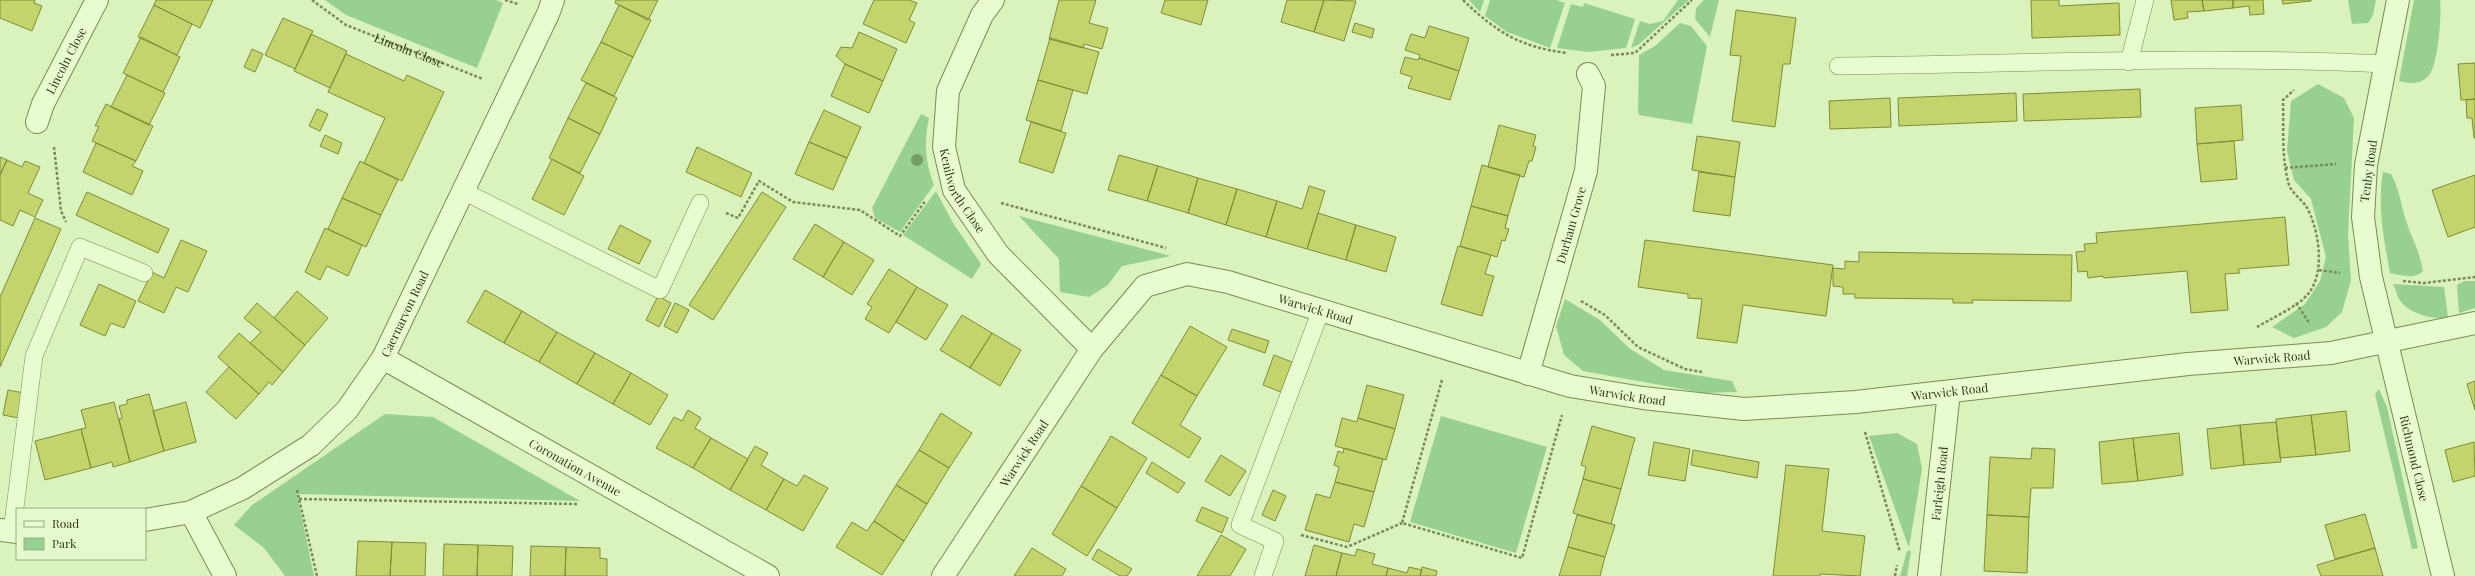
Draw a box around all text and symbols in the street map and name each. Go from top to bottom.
street label: Lincoln Close [42,24,90,97]
street label: Lincoln Close [372,29,446,71]
street label: Tenby Road [2356,139,2380,203]
street label: Kenilworth Close [937,147,989,236]
street label: Durham Grove [1552,185,1589,265]
street label: Caernarvon Road [377,268,432,360]
street label: Warwick Road [1276,290,1355,328]
street label: Warwick Road [2232,347,2311,369]
street label: Warwick Road [1910,379,1989,404]
street label: Warwick Road [1587,381,1666,408]
street label: Richmond Close [2397,413,2433,503]
street label: Warwick Road [995,417,1051,491]
street label: Coronation Avenue [526,434,624,499]
street label: Farleigh Road [1927,446,1951,521]
legend [16,508,146,560]
text: Road [52,515,79,531]
text: Park [52,535,77,551]

